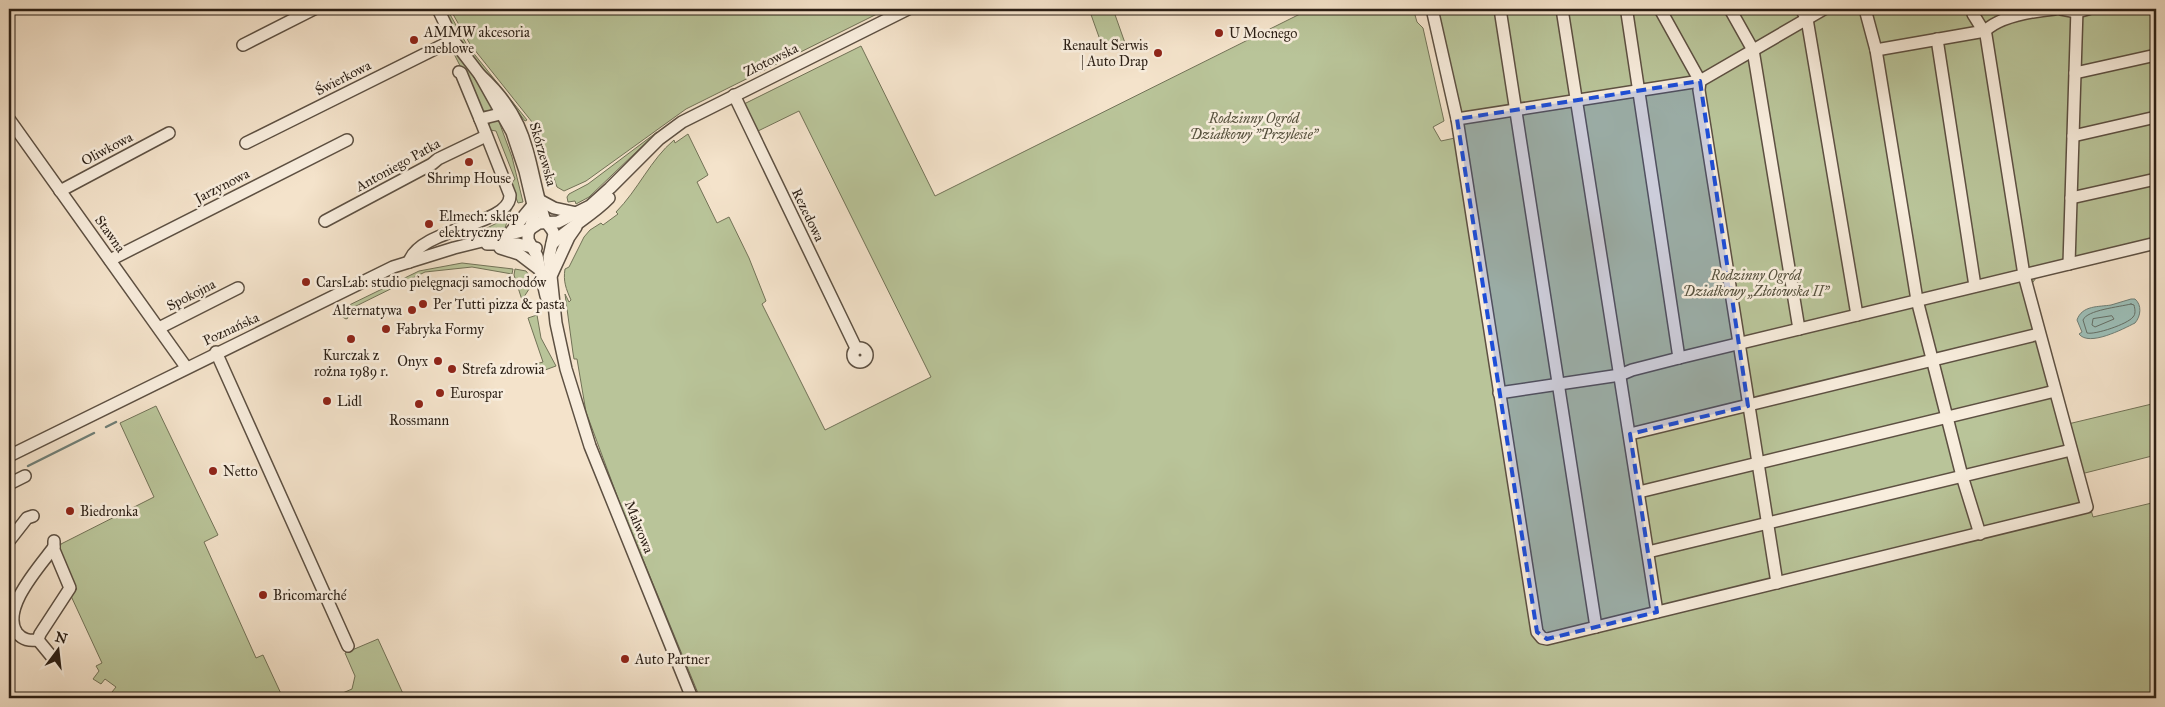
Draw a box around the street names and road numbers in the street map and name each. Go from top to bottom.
street label: Złotowska [741,40,801,80]
street label: Świerkowa [311,55,374,99]
street label: Skórzewska [526,120,560,188]
street label: Oliwkowa [78,128,136,170]
street label: Antoniego Patka [352,135,443,196]
street label: Jarzynowa [190,165,253,209]
street label: Rezedowa [788,186,828,244]
street label: Stawna [91,212,129,256]
street label: Spokojna [164,275,218,315]
street label: Poznańska [200,309,262,349]
street label: Malwowa [621,498,657,556]

